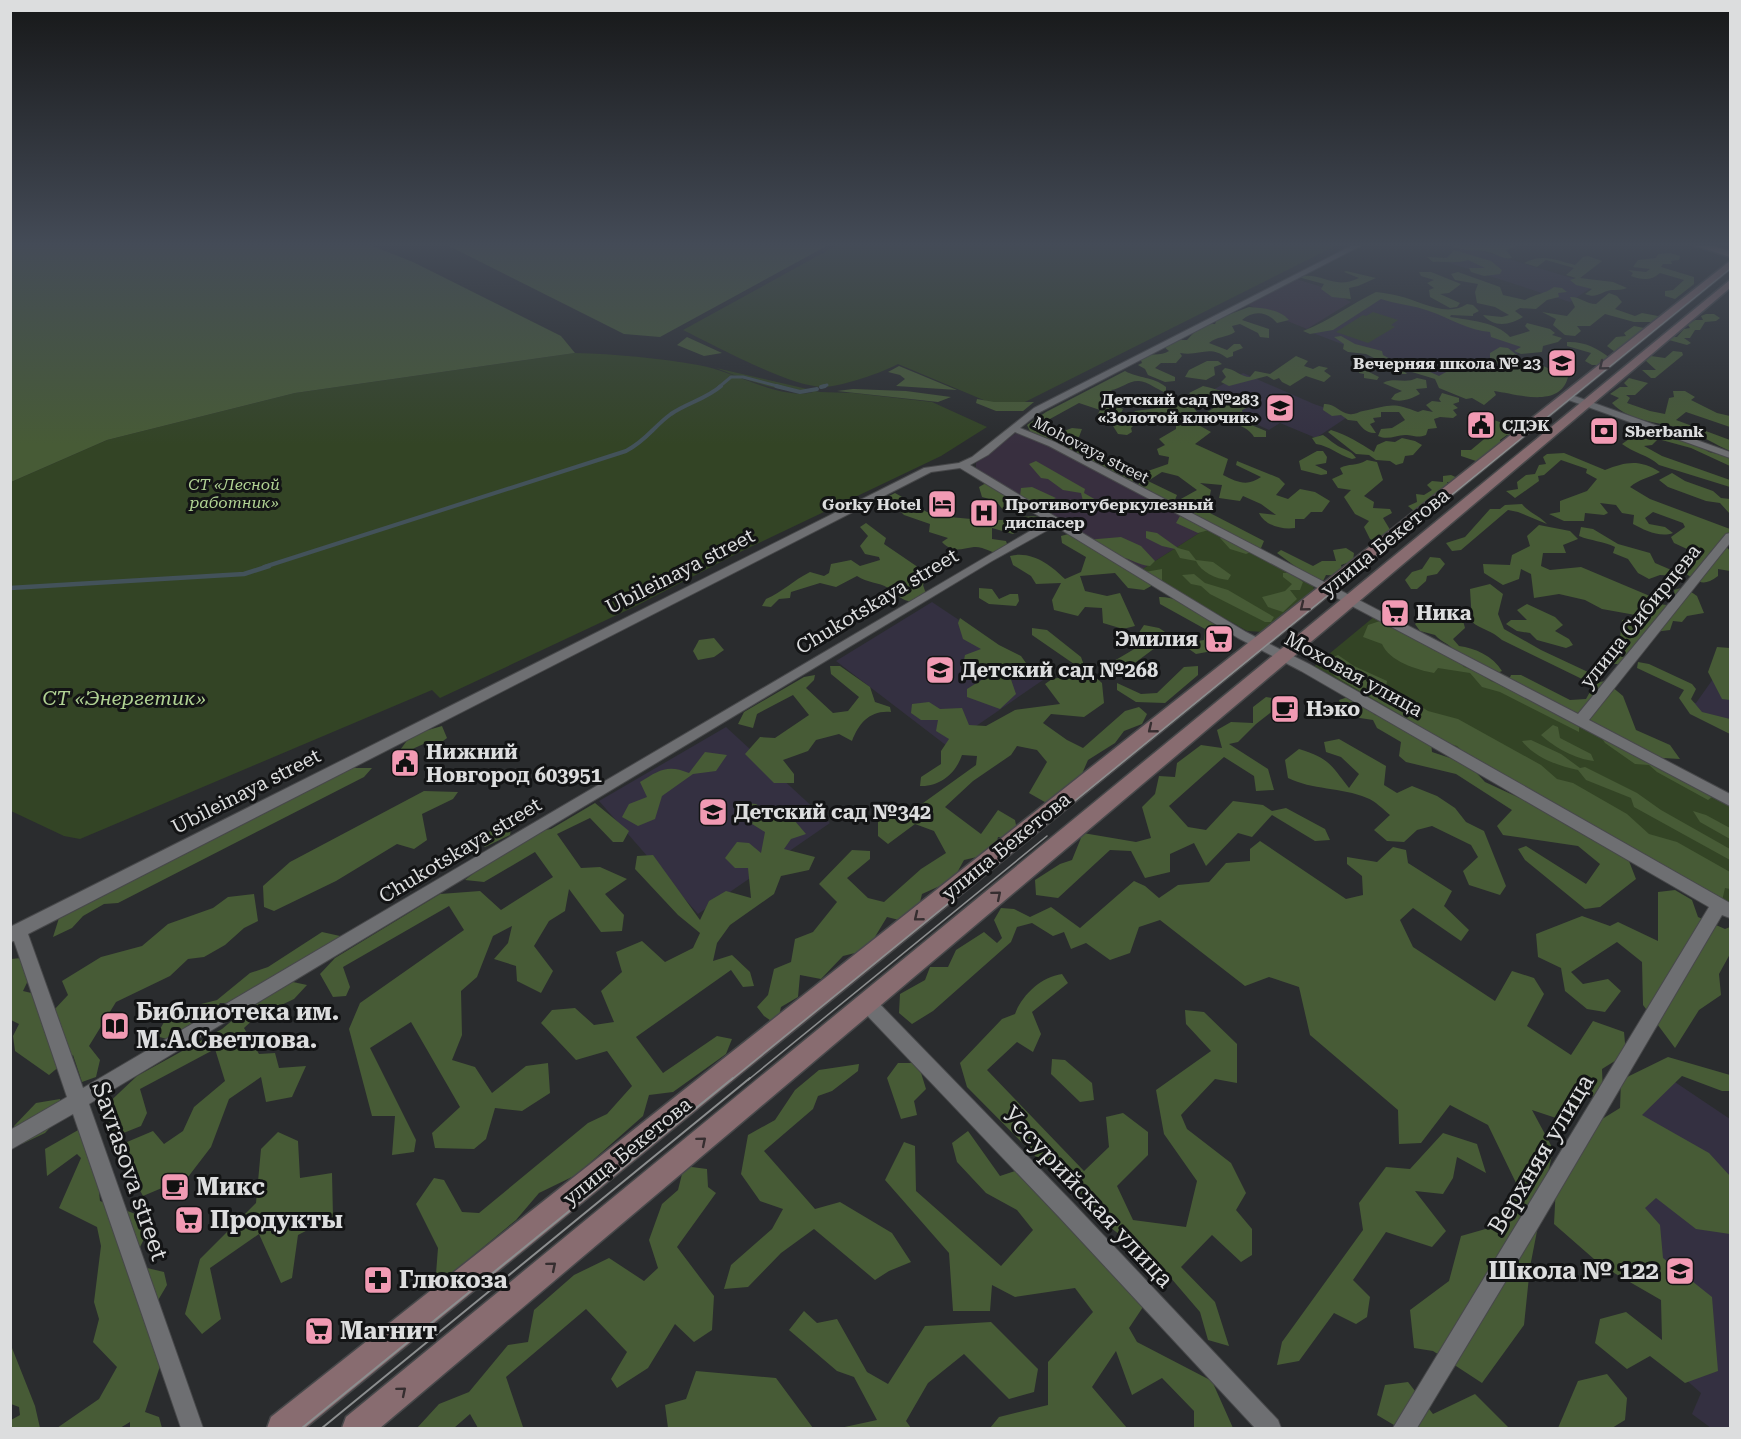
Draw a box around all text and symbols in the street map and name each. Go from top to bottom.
school or university icon: Вечерняя школа № 23 [1546,347,1578,379]
place label: Вечерняя школа № 23 [1353,354,1541,373]
one-way arrow [1599,359,1610,370]
place label: Детский сад №283 «Золотой ключик» [1098,390,1259,427]
school or university icon: Детский сад №283 «Золотой ключик» [1264,392,1296,424]
public building icon: СДЭК [1465,409,1497,441]
street label: Mohovaya street [1030,413,1152,487]
bank icon: Sberbank [1588,415,1620,447]
place label: СДЭК [1502,416,1550,435]
place label: Sberbank [1625,422,1704,441]
park label: СТ «Лесной работник» [188,475,280,512]
street label: улица Бекетова [1316,483,1454,601]
hotel icon: Gorky Hotel [926,488,958,520]
place label: Gorky Hotel [822,495,922,514]
place label: Противотуберкулезный диспасер [1005,495,1214,532]
hospital icon: Противотуберкулезный диспасер [968,497,1000,529]
street label: Ubileinaya street [601,523,759,619]
street label: улица Сибирцева [1574,539,1706,693]
street label: Chukotskaya street [792,543,963,659]
supermarket icon: Ника [1379,597,1411,629]
one-way arrow [1300,600,1311,611]
place label: Ника [1416,601,1472,625]
supermarket icon: Эмилия [1203,623,1235,655]
street label: Моховая улица [1281,626,1427,722]
place label: Эмилия [1115,627,1198,651]
school or university icon: Детский сад №268 [924,654,956,686]
place label: Детский сад №268 [961,658,1158,682]
park label: СТ «Энергетик» [42,686,206,710]
cafe icon: Нэко [1269,693,1301,725]
place label: Нэко [1306,697,1360,721]
one-way arrow [1148,722,1159,733]
place label: Нижний Новгород 603951 [426,740,602,787]
street label: Ubileinaya street [167,743,325,839]
public building icon: Нижний Новгород 603951 [389,747,421,779]
street label: улица Бекетова [937,787,1075,905]
street label: Chukotskaya street [375,792,546,908]
school or university icon: Детский сад №342 [697,796,729,828]
place label: Детский сад №342 [734,800,931,824]
one-way arrow [990,891,1001,902]
one-way arrow [914,910,925,921]
place label: Библиотека им. М.А.Светлова. [136,998,339,1054]
library icon: Библиотека им. М.А.Светлова. [99,1010,131,1042]
street label: Верхняя улица [1482,1069,1600,1239]
street label: Savrasova street [86,1078,174,1264]
street label: улица Бекетова [558,1092,696,1210]
street label: Уссурийская улица [997,1101,1179,1293]
one-way arrow [695,1137,706,1148]
cafe icon: Микс [159,1171,191,1203]
place label: Микс [196,1173,265,1201]
supermarket icon: Продукты [173,1204,205,1236]
place label: Продукты [210,1206,343,1234]
school or university icon: Школа № 122 [1664,1255,1696,1287]
place label: Школа № 122 [1488,1257,1659,1285]
one-way arrow [545,1262,556,1273]
pharmacy icon: Глюкоза [362,1264,394,1296]
place label: Глюкоза [399,1266,508,1294]
supermarket icon: Магнит [303,1315,335,1347]
place label: Магнит [340,1317,437,1345]
one-way arrow [395,1387,406,1398]

